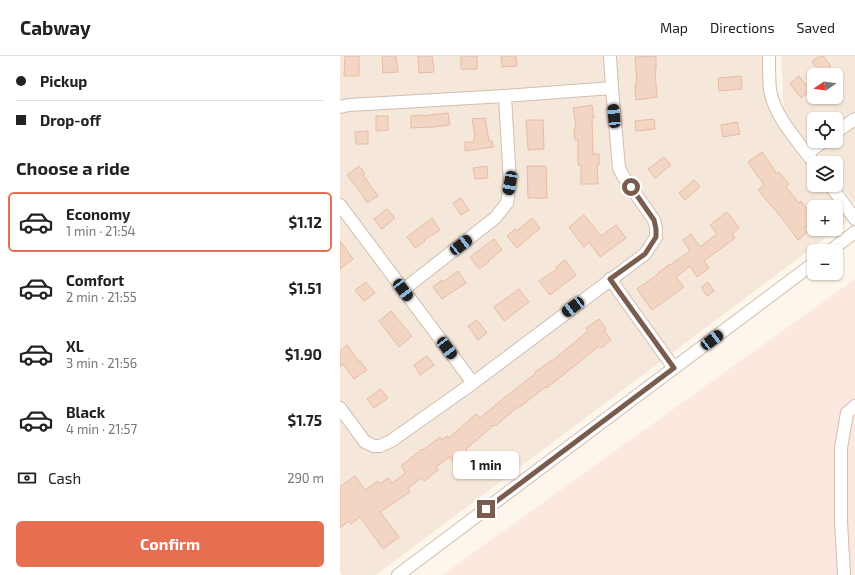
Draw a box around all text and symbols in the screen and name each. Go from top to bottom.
text: Cabway [20,16,91,39]
text: Map [660,19,688,36]
text: Directions [710,19,775,36]
text: Saved [797,19,835,36]
north arrow [807,68,843,104]
map controls [807,68,843,280]
text: Pickup [40,72,87,90]
car [607,104,621,128]
text: Drop-off [40,111,101,129]
button: locate [807,112,843,148]
button: layers [807,156,843,192]
text: Choose a ride [16,157,130,179]
car [502,170,518,196]
route start [622,178,640,196]
button: + [807,200,843,236]
icon: car [18,204,54,240]
text: Economy [66,205,131,223]
text: $1.12 [289,213,322,231]
text: 1 min · 21:54 [66,223,136,239]
car [448,233,474,257]
button: − [807,244,843,280]
icon: car [18,270,54,306]
text: Comfort [66,271,124,289]
car [391,277,415,303]
text: $1.51 [288,279,322,297]
text: 2 min · 21:55 [66,289,137,305]
car [560,295,586,319]
car [699,328,725,352]
car [435,335,459,361]
icon: car [18,336,54,372]
text: XL [66,337,84,355]
text: $1.90 [285,345,322,363]
text: 3 min · 21:56 [66,355,137,371]
icon: car [18,402,54,438]
text: Black [66,403,105,421]
text: $1.75 [287,411,322,429]
text: 4 min · 21:57 [66,421,137,437]
callout: 1 min [453,451,519,479]
text: 1 min [470,457,502,473]
icon: cash [16,467,38,489]
text: Cash [48,469,81,487]
text: 290 m [287,470,324,486]
route end [477,500,495,518]
button: Confirm [16,521,324,567]

